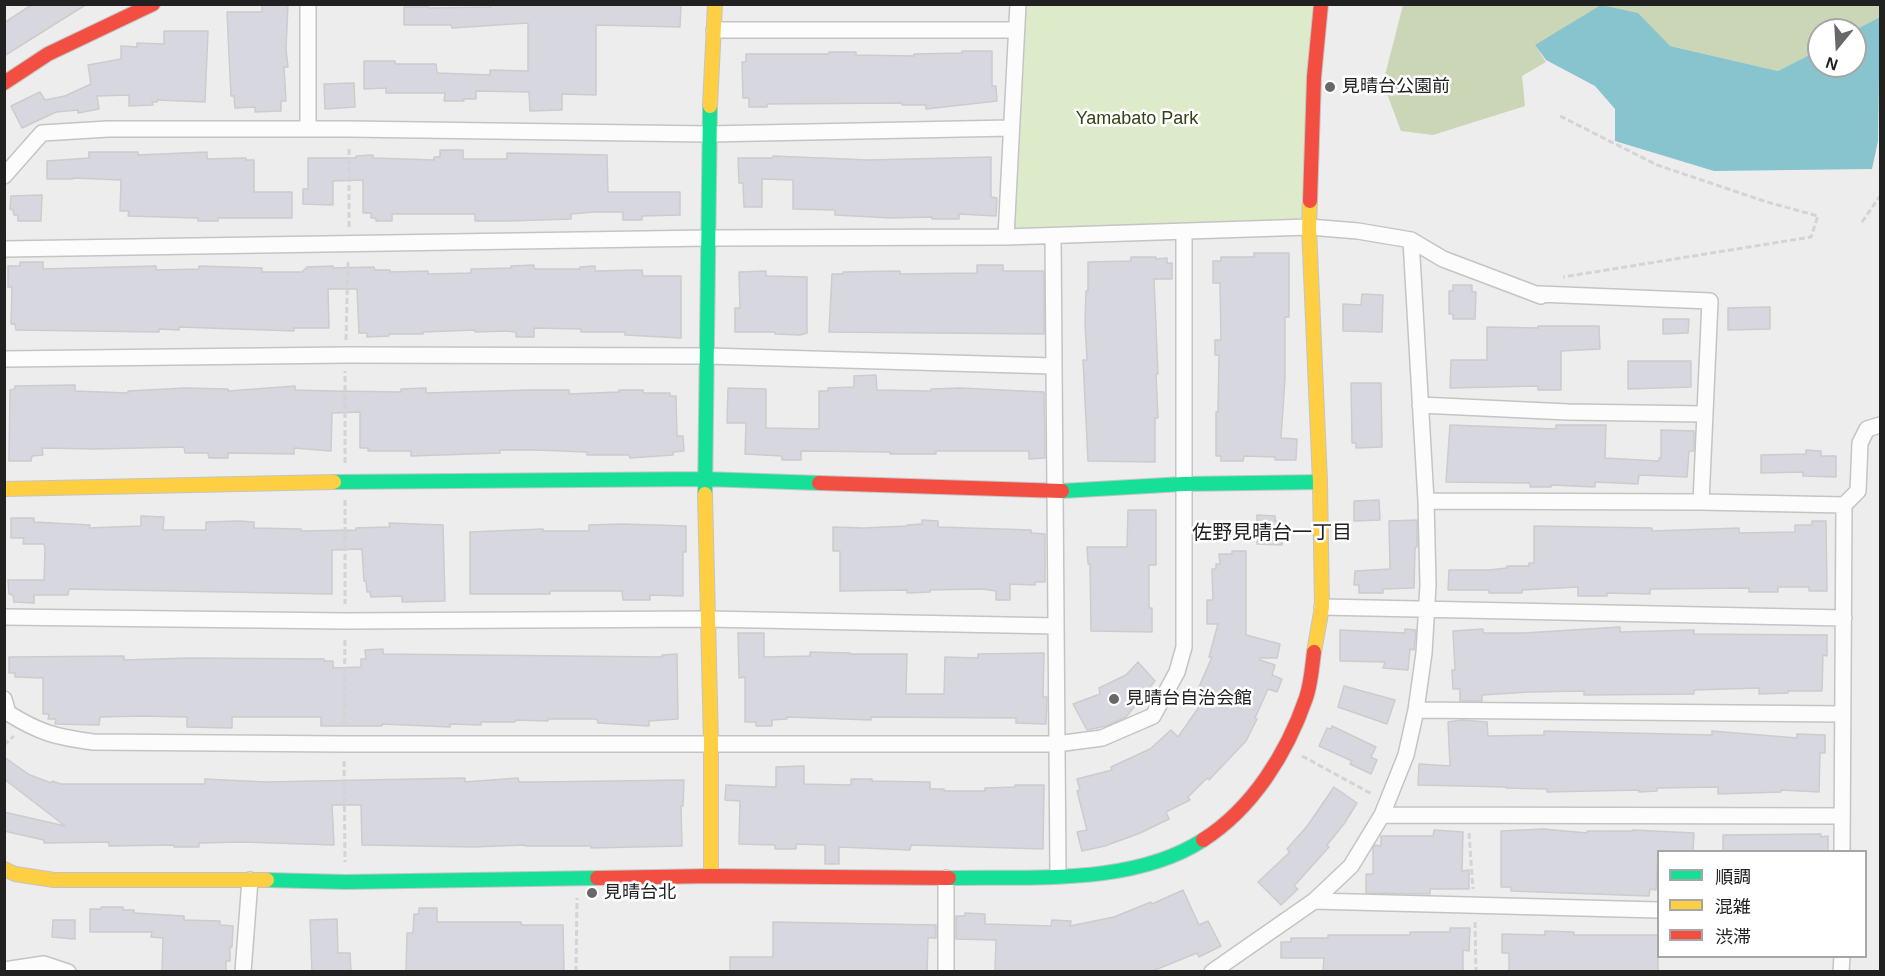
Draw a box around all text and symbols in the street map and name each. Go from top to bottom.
north arrow [1807,18,1867,78]
text: N [1824,54,1840,74]
place label: 見晴台公園前 [1342,76,1450,98]
marker: 見晴台公園前 [1323,80,1337,94]
park label: Yamabato Park [1076,108,1198,130]
district label: 佐野見晴台一丁目 [1192,521,1352,545]
place label: 見晴台自治会館 [1126,688,1252,710]
marker: 見晴台自治会館 [1107,692,1121,706]
legend [1657,850,1867,958]
text: 順調 [1715,867,1751,887]
place label: 見晴台北 [604,882,676,904]
marker: 見晴台北 [585,886,599,900]
text: 混雑 [1715,897,1751,917]
text: 渋滞 [1715,927,1751,947]

